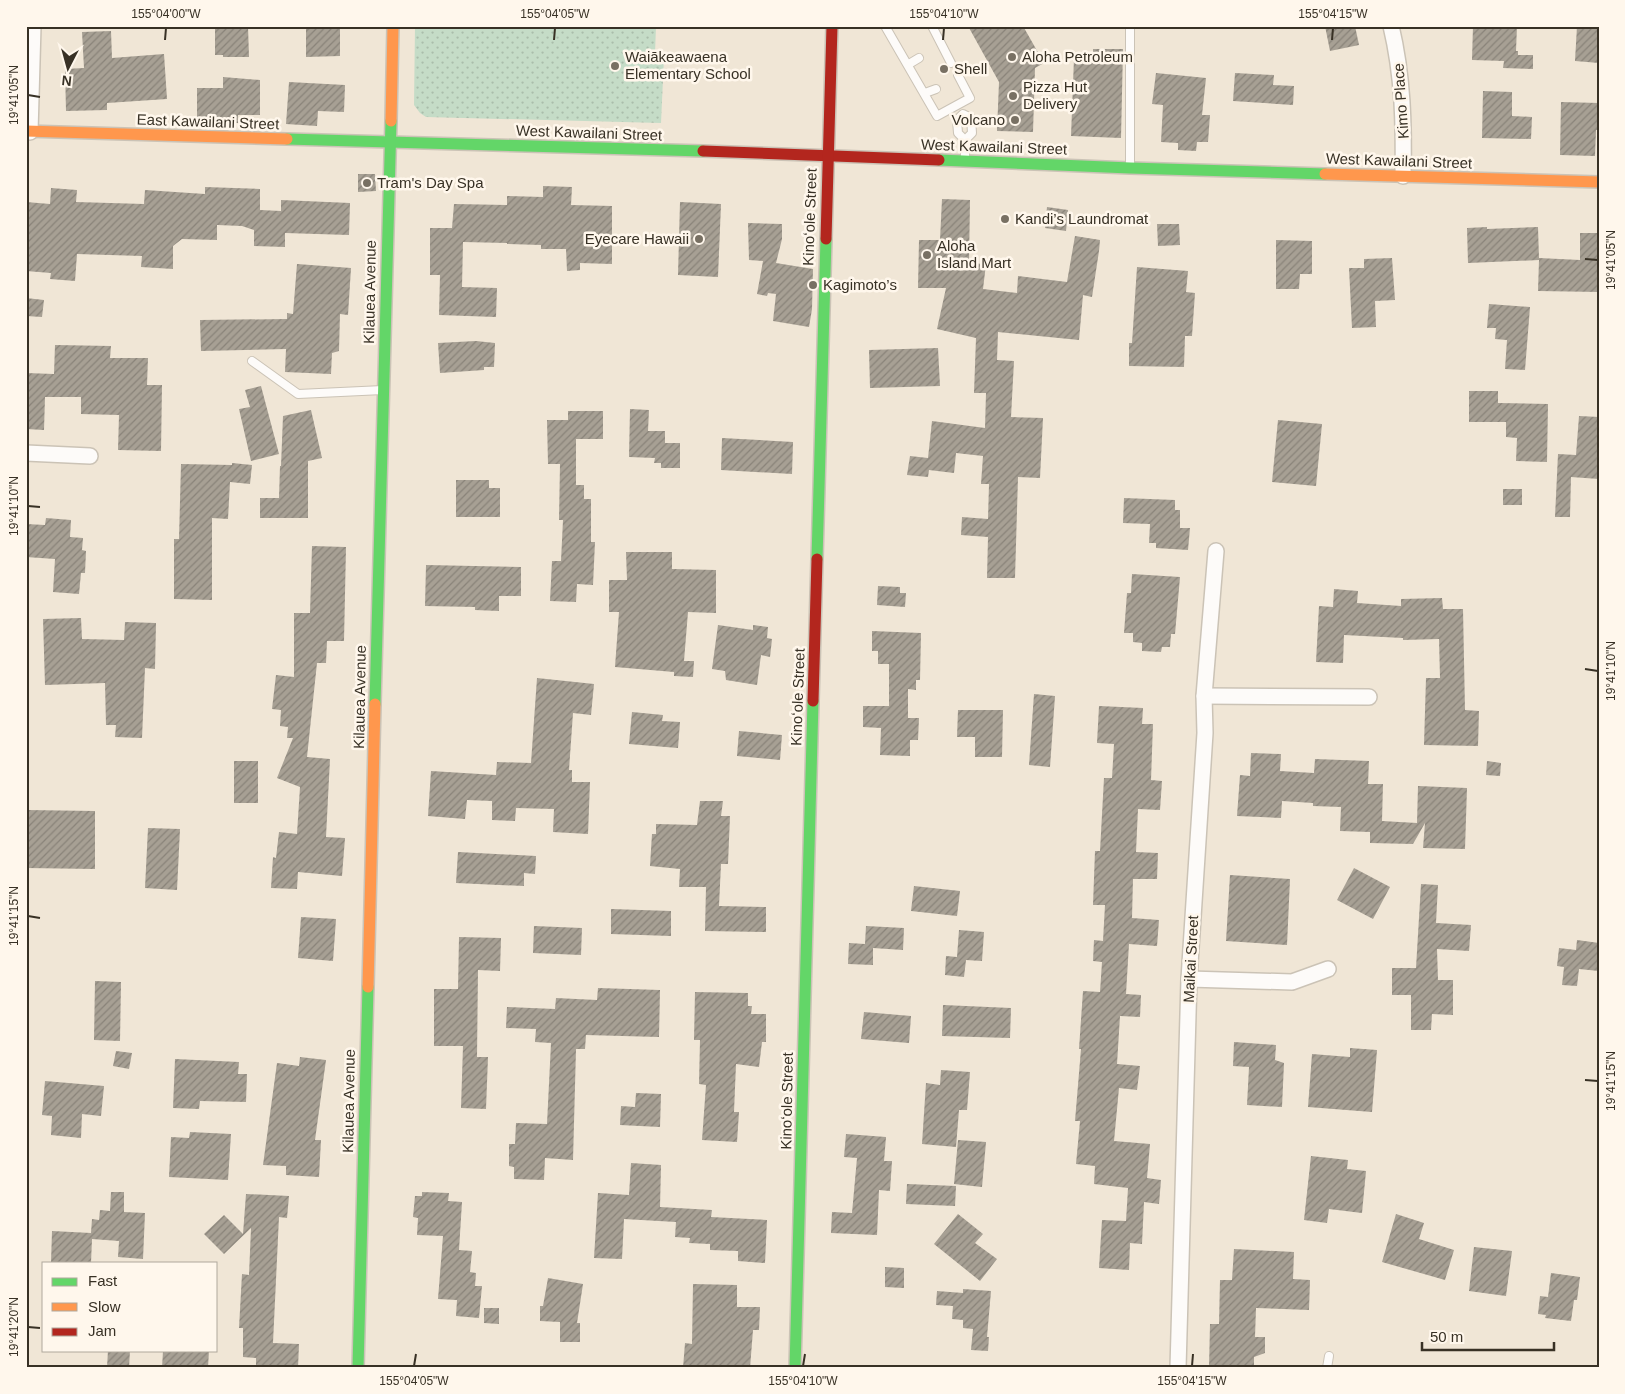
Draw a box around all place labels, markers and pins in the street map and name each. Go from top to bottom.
place label: Waiākeawaena Elementary School [625,48,751,82]
place label: Aloha Petroleum [1022,48,1133,65]
marker: Aloha Petroleum [1006,51,1018,63]
marker: Waiākeawaena Elementary School [609,60,621,72]
place label: Shell [954,60,987,77]
marker: Shell [938,63,950,75]
place label: Pizza Hut Delivery [1023,78,1088,112]
marker: Pizza Hut Delivery [1007,90,1019,102]
place label: Volcano [952,111,1005,128]
marker: Volcano [1009,114,1021,126]
place label: Tram's Day Spa [377,174,484,191]
marker: Tram's Day Spa [361,177,373,189]
place label: Kandi’s Laundromat [1015,210,1149,227]
marker: Kandi’s Laundromat [999,213,1011,225]
place label: Eyecare Hawaii [585,230,689,247]
marker: Eyecare Hawaii [693,233,705,245]
place label: Aloha Island Mart [937,237,1012,271]
marker: Aloha Island Mart [921,249,933,261]
place label: Kagimoto’s [823,276,897,293]
marker: Kagimoto’s [807,279,819,291]

